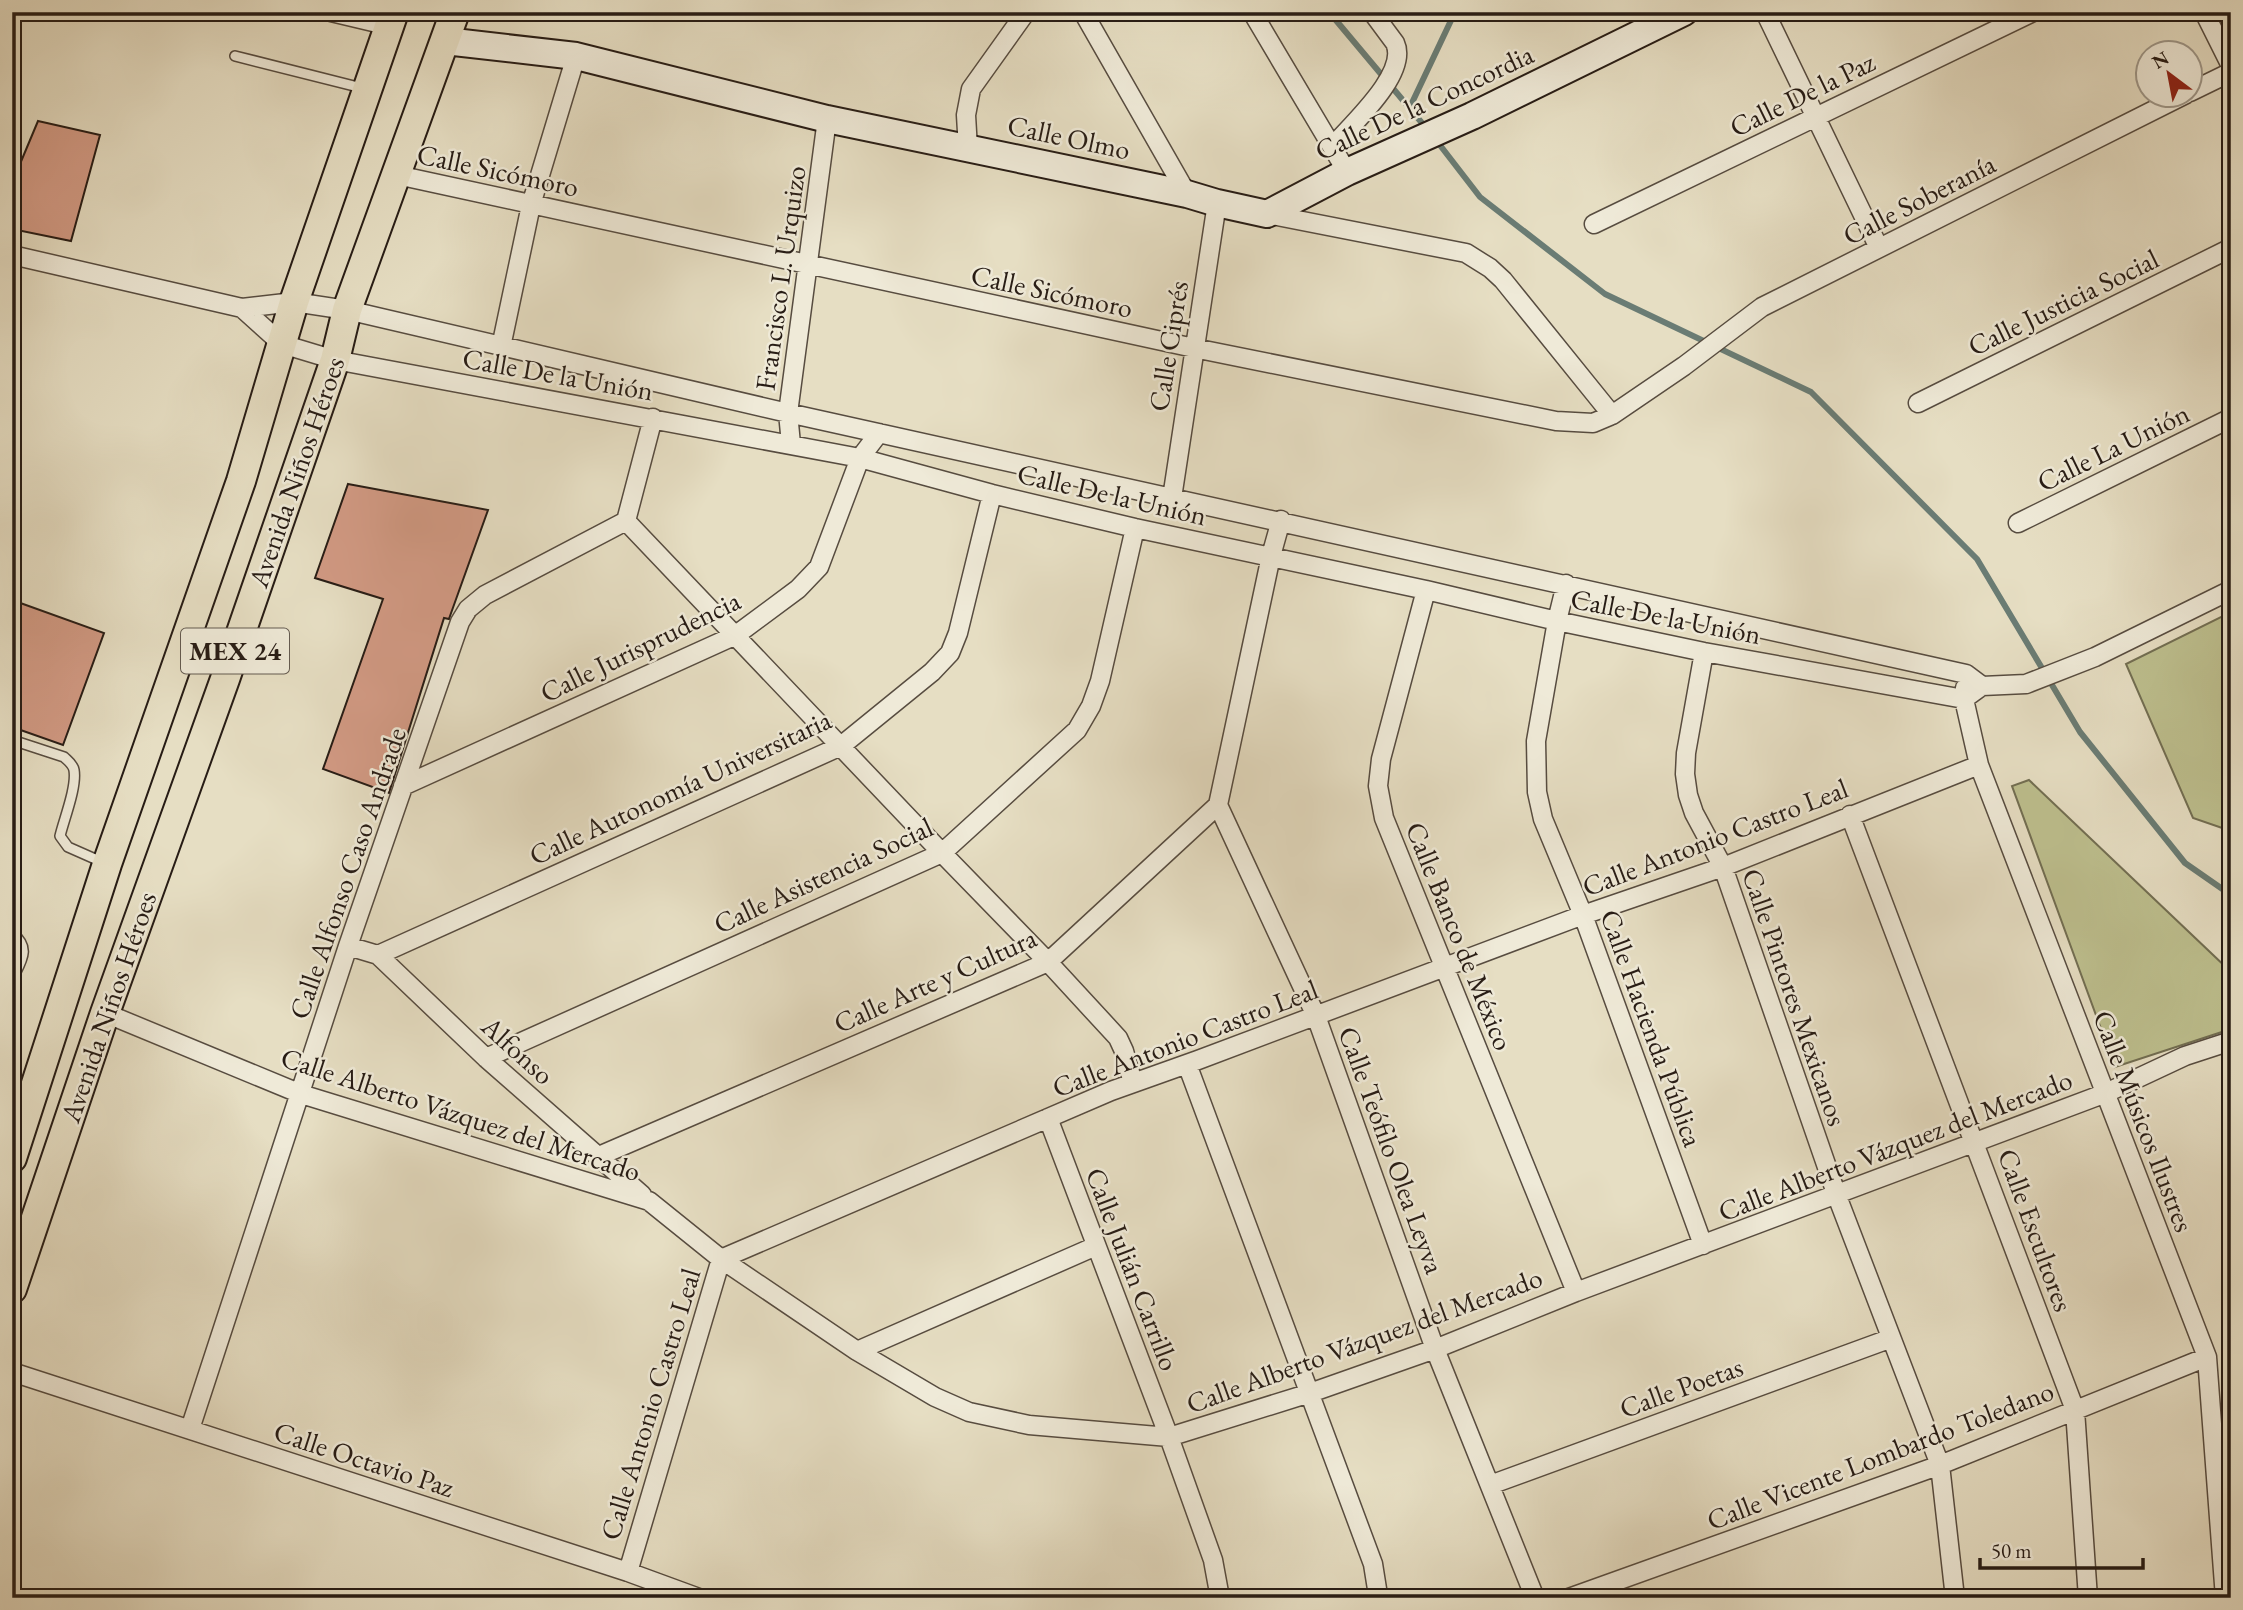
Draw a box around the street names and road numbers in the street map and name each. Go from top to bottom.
street label: Calle De la Concordia [1309,35,1540,168]
street label: Calle De la Paz [1723,43,1881,145]
street label: Calle Olmo [1004,106,1134,168]
street label: Calle Sicómoro [414,135,582,205]
street label: Calle Soberanía [1837,145,2002,253]
street label: Francisco L. Urquizo [746,163,814,393]
street label: Calle Justicia Social [1962,240,2165,364]
street label: Calle Sicómoro [968,256,1136,326]
street label: Calle Ciprés [1140,278,1196,414]
street label: Calle De la Unión [460,340,656,409]
street label: Avenida Niños Héroes [239,352,352,593]
street label: Calle La Unión [2031,395,2195,499]
street label: Calle De la Unión [1014,455,1210,533]
street label: Calle De la Unión [1568,580,1764,652]
street label: Calle Jurisprudencia [534,582,747,710]
road number: MEX 24 [181,628,289,674]
street label: Calle Autonomía Universitaria [523,701,838,873]
street label: Calle Alfonso Caso Andrade [280,722,414,1024]
street label: Calle Antonio Castro Leal [1577,770,1853,904]
street label: Calle Asistencia Social [708,808,939,942]
street label: Calle Banco de México [1398,817,1522,1055]
street label: Calle Pintores Mexicanos [1734,864,1856,1130]
street label: Avenida Niños Héroes [51,887,164,1128]
street label: Calle Hacienda Pública [1592,905,1712,1152]
street label: Calle Arte y Cultura [828,919,1043,1041]
street label: Calle Antonio Castro Leal [1047,971,1323,1105]
street label: Calle Músicos Ilustres [2085,1005,2203,1237]
street label: Alfonso [473,1007,562,1092]
street label: Calle Teófilo Olea Leyva [1331,1022,1454,1279]
street label: Calle Alberto Vázquez del Mercado [277,1039,645,1189]
street label: Calle Alberto Vázquez del Mercado [1713,1061,2077,1229]
street label: Calle Escultores [1990,1144,2082,1316]
street label: Calle Julián Carrillo [1078,1162,1188,1376]
street label: Calle Alberto Vázquez del Mercado [1181,1259,1547,1421]
street label: Calle Antonio Castro Leal [592,1264,708,1544]
street label: Calle Poetas [1614,1348,1748,1426]
street label: Calle Vicente Lombardo Toledano [1701,1372,2059,1538]
street label: Calle Octavio Paz [270,1413,459,1505]

